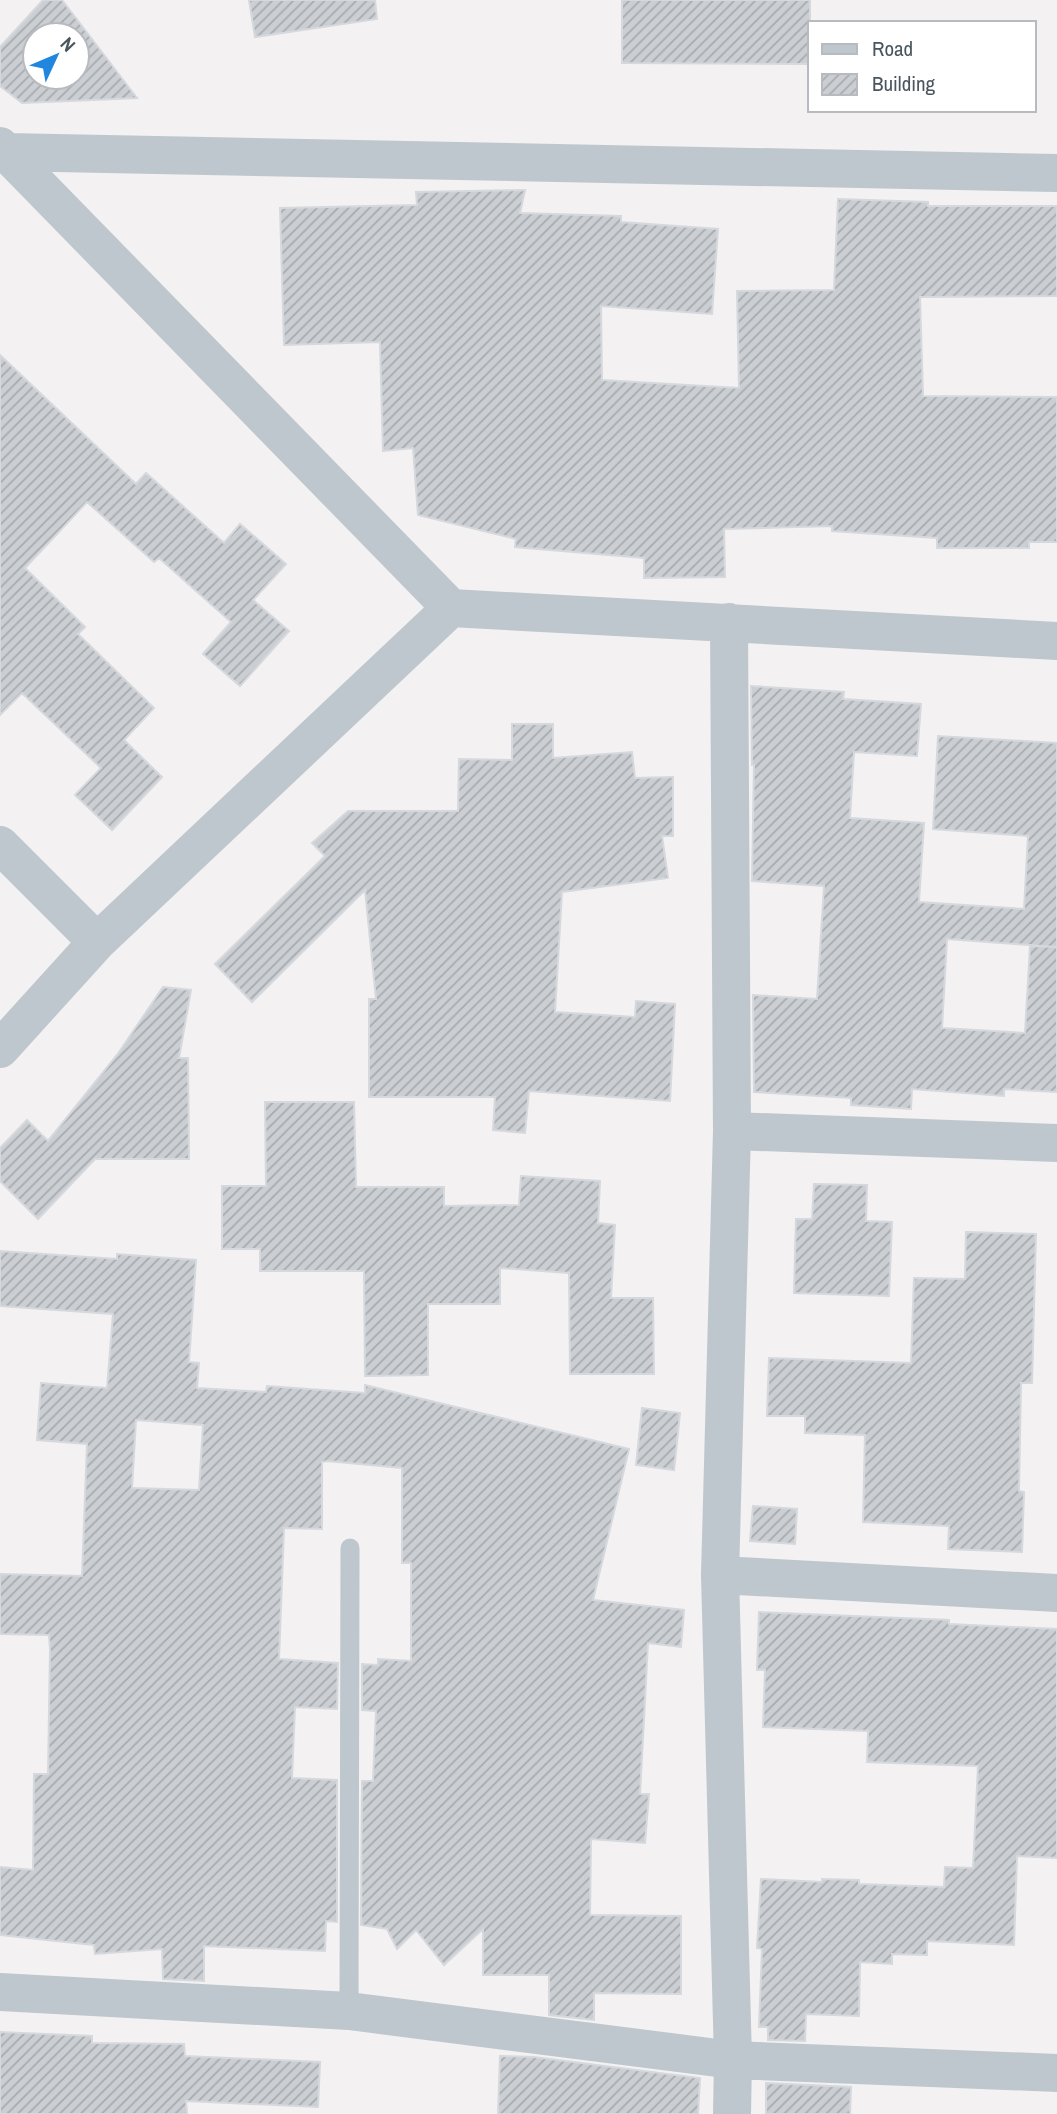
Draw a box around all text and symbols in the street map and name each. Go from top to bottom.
north arrow [21,21,91,91]
legend [808,21,1036,112]
text: N [55,31,81,57]
text: Road [872,34,913,63]
text: Building [872,69,936,98]

